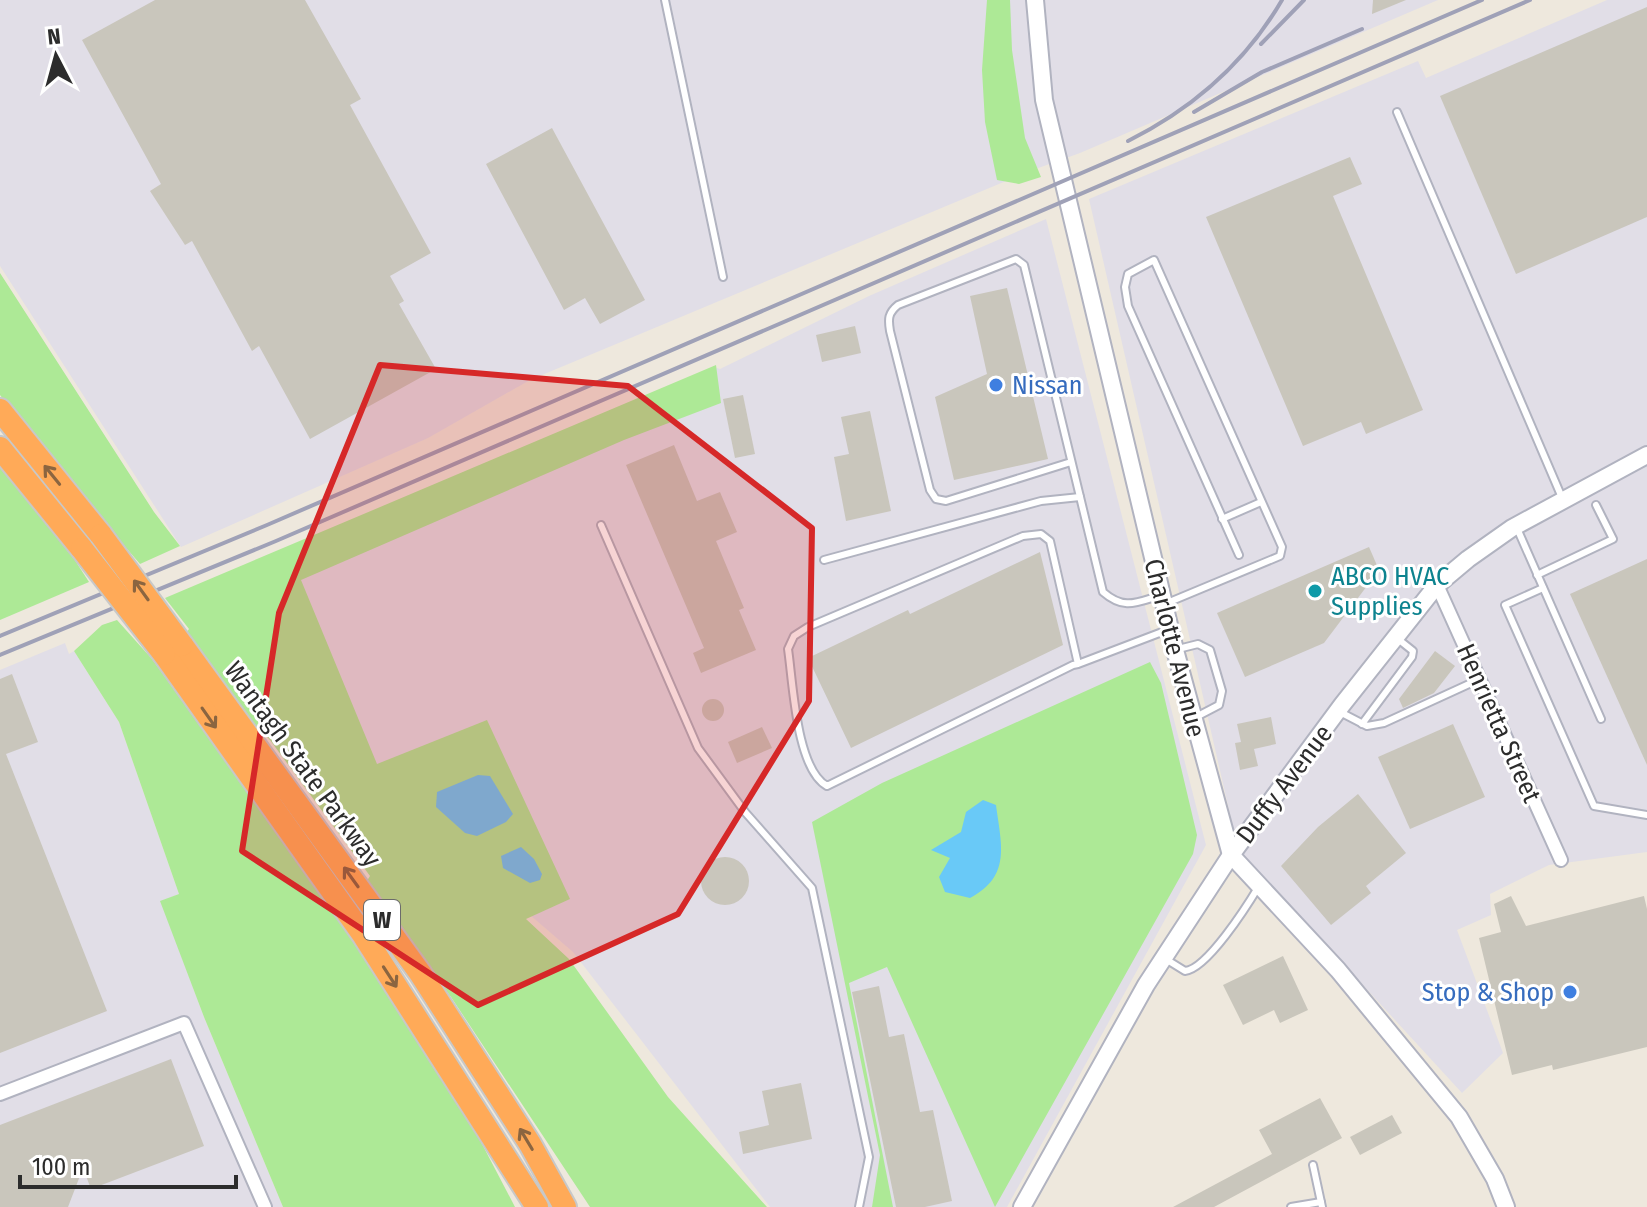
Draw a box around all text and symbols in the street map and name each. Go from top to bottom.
north arrow [16,16,96,96]
text: N [46,22,62,51]
place label: Nissan [1012,370,1083,401]
marker: Nissan [987,376,1005,394]
one-way arrow [43,465,61,486]
street label: Charlotte Avenue [1137,556,1212,740]
place label: ABCO HVAC Supplies [1331,561,1449,622]
one-way arrow [133,580,150,601]
marker: ABCO HVAC Supplies [1306,582,1324,600]
street label: Henrietta Street [1450,639,1548,808]
street label: Wantagh State Parkway [218,656,388,873]
one-way arrow [200,707,217,728]
street label: Duffy Avenue [1230,719,1339,850]
one-way arrow [342,866,359,888]
road number: W [364,900,400,940]
one-way arrow [383,965,399,988]
place label: Stop & Shop [1422,977,1554,1008]
marker: Stop & Shop [1561,983,1579,1001]
one-way arrow [518,1128,534,1151]
scale bar [20,1139,236,1189]
text: 100 m [32,1153,90,1181]

